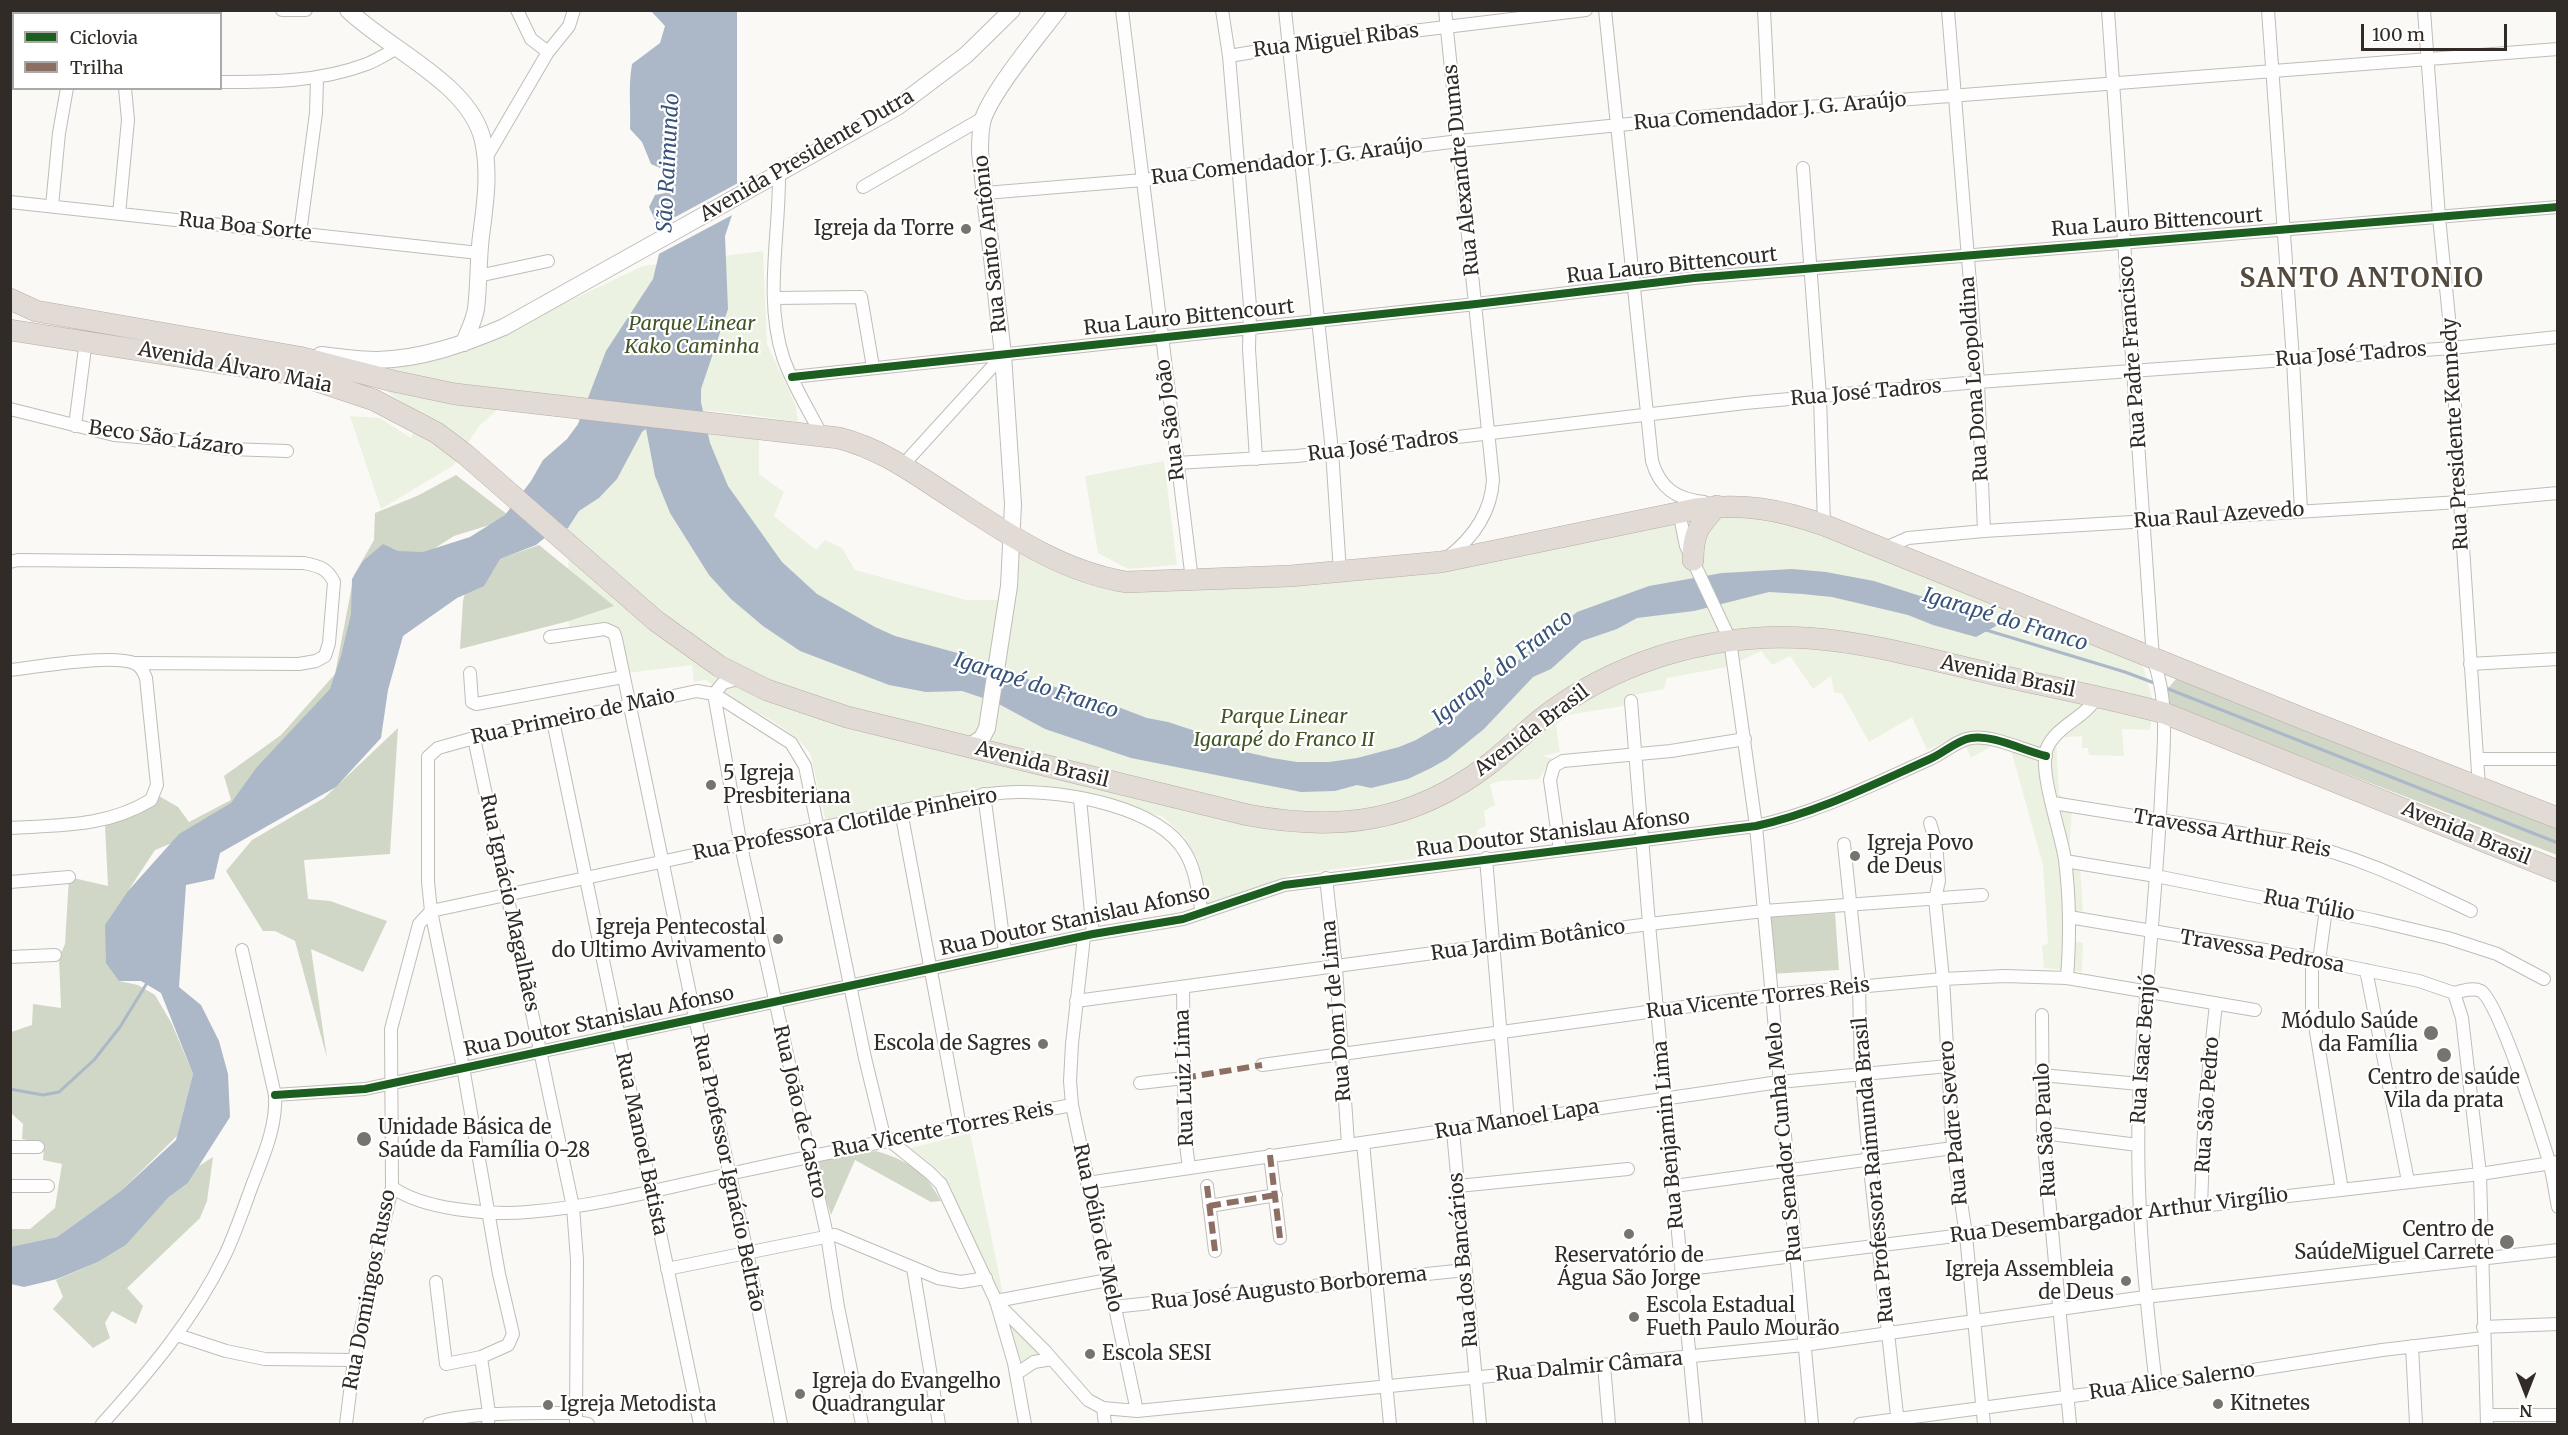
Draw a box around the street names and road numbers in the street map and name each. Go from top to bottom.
street label: Rua Miguel Ribas [1252,19,1420,63]
street label: Rua Alexandre Dumas [1439,63,1485,277]
street label: Avenida Presidente Dutra [696,85,918,227]
street label: Rua Comendador J. G. Araújo [1633,88,1907,136]
street label: Rua Comendador J. G. Araújo [1150,133,1424,191]
street label: Rua Santo Antônio [970,154,1012,334]
street label: Rua Lauro Bittencourt [2051,204,2263,242]
street label: Rua Boa Sorte [177,208,313,246]
street label: Rua Lauro Bittencourt [1565,243,1779,289]
street label: Rua Padre Francisco [2114,255,2152,449]
street label: Rua Dona Leopoldina [1956,276,1994,482]
street label: Rua Lauro Bittencourt [1082,295,1296,341]
street label: Rua Presidente Kennedy [2438,317,2474,551]
street label: Avenida Álvaro Maia [136,337,334,399]
street label: Rua José Tadros [2275,338,2427,372]
street label: Rua São João [1152,358,1190,482]
street label: Rua José Tadros [1789,374,1943,412]
street label: Beco São Lázaro [87,416,245,462]
street label: Rua José Tadros [1306,425,1460,467]
street label: Rua Raul Azevedo [2133,498,2305,534]
street label: Avenida Brasil [1939,651,2077,703]
street label: Avenida Brasil [1470,680,1594,782]
street label: Rua Primeiro de Maio [469,684,677,750]
street label: Avenida Brasil [973,737,1111,793]
street label: Rua Professora Clotilde Pinheiro [691,784,999,866]
street label: Rua Ignácio Magalhães [474,792,544,1014]
street label: Avenida Brasil [2398,797,2534,871]
street label: Rua Doutor Stanislau Afonso [1415,805,1691,863]
street label: Travessa Arthur Reis [2131,805,2333,863]
street label: Rua Doutor Stanislau Afonso [938,881,1212,961]
street label: Rua Túlio [2261,885,2357,927]
street label: Rua Jardim Botânico [1429,915,1627,967]
street label: Rua Dom J de Lima [1317,919,1357,1103]
street label: Travessa Pedrosa [2178,926,2346,978]
street label: Rua Vicente Torres Reis [1645,973,1871,1025]
street label: Rua Isaac Benjó [2127,973,2161,1125]
street label: Rua Doutor Stanislau Afonso [462,982,736,1062]
street label: Rua Luiz Lima [1171,1009,1199,1147]
street label: Rua Professora Raimunda Brasil [1849,1016,1899,1324]
street label: Rua Senador Cunha Melo [1763,1021,1807,1263]
street label: Rua João de Castro [767,1023,831,1201]
street label: Rua Professor Ignácio Beltrão [687,1032,769,1314]
street label: Rua São Pedro [2191,1036,2225,1174]
street label: Rua Benjamin Lima [1649,1040,1689,1230]
street label: Rua Padre Severo [1935,1040,1973,1206]
street label: Rua Manoel Batista [610,1050,672,1238]
street label: Rua São Paulo [2030,1062,2062,1198]
street label: Rua Manoel Lapa [1433,1095,1601,1145]
street label: Rua Vicente Torres Reis [830,1097,1056,1163]
street label: Rua Délio de Melo [1067,1142,1127,1314]
street label: Rua dos Bancários [1444,1172,1484,1348]
street label: Rua Desembargador Arthur Virgílio [1949,1183,2289,1249]
street label: Rua Domingos Russo [339,1188,401,1392]
street label: Rua José Augusto Borborema [1150,1263,1428,1315]
street label: Rua Dalmir Câmara [1494,1347,1684,1387]
street label: Rua Alice Salerno [2087,1358,2257,1406]

